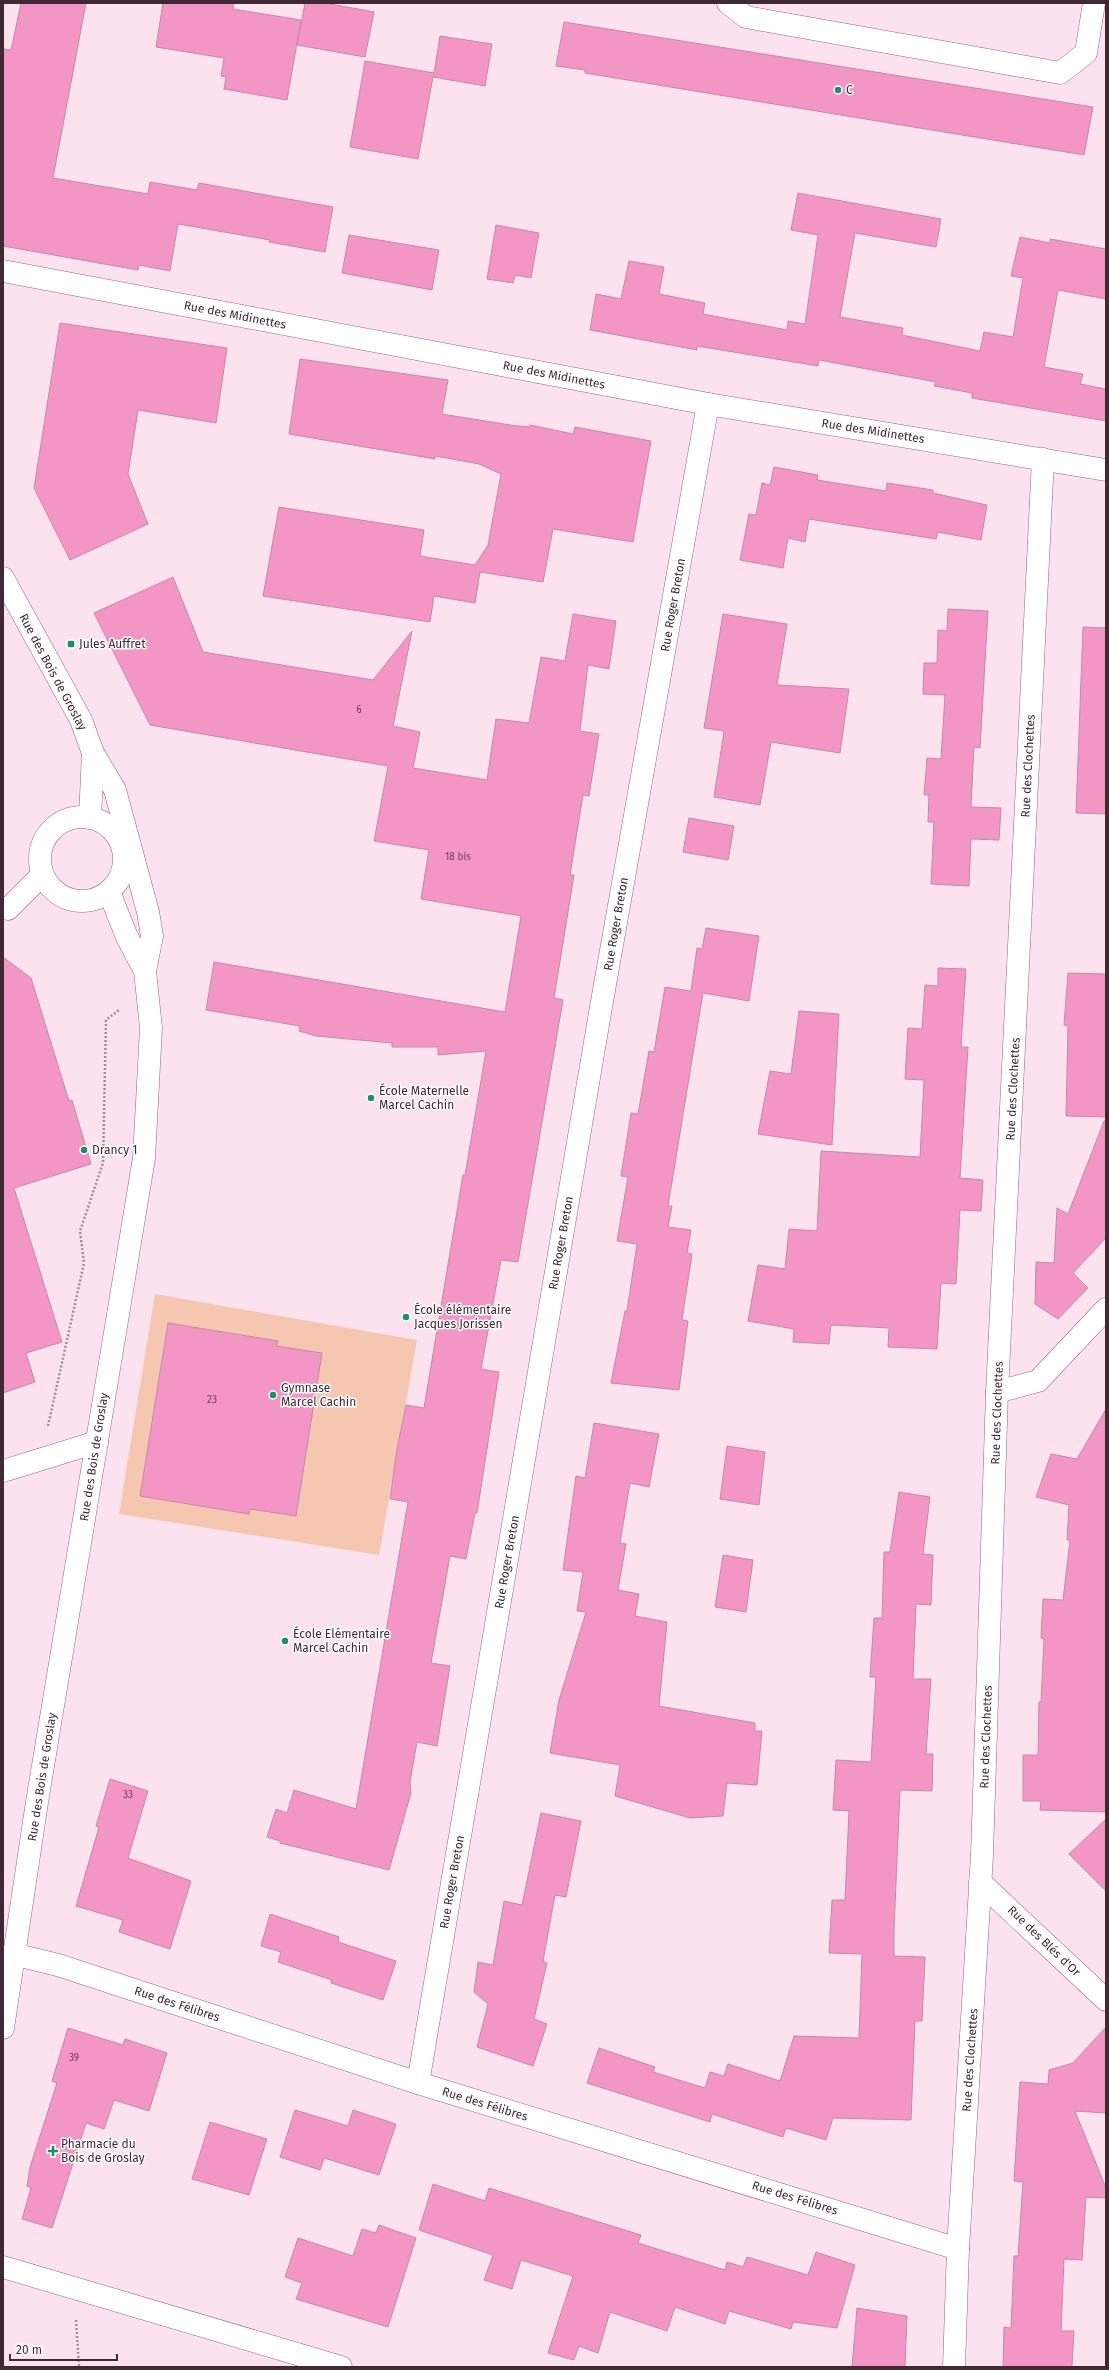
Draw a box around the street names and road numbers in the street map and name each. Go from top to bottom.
street label: Rue des Midinettes [183,298,288,332]
street label: Rue des Midinettes [502,358,607,392]
street label: Rue des Midinettes [821,416,926,446]
street label: Rue Roger Breton [658,557,688,653]
street label: Rue des Bois de Groslay [16,611,90,733]
street label: Rue des Clochettes [1018,714,1038,818]
street label: Rue Roger Breton [601,876,631,972]
street label: Rue des Clochettes [1003,1037,1023,1141]
street label: Rue Roger Breton [546,1195,576,1291]
street label: Rue des Clochettes [988,1361,1006,1465]
street label: Rue des Bois de Groslay [77,1392,111,1522]
street label: Rue Roger Breton [492,1514,522,1610]
street label: Rue des Clochettes [977,1685,995,1789]
street label: Rue des Bois de Groslay [25,1712,59,1842]
street label: Rue Roger Breton [437,1834,467,1930]
street label: Rue des Blés d'Or [1005,1903,1083,1979]
street label: Rue des Félibres [133,1984,222,2025]
street label: Rue des Clochettes [959,2008,981,2112]
street label: Rue des Félibres [440,2084,530,2124]
street label: Rue des Félibres [750,2178,840,2218]

